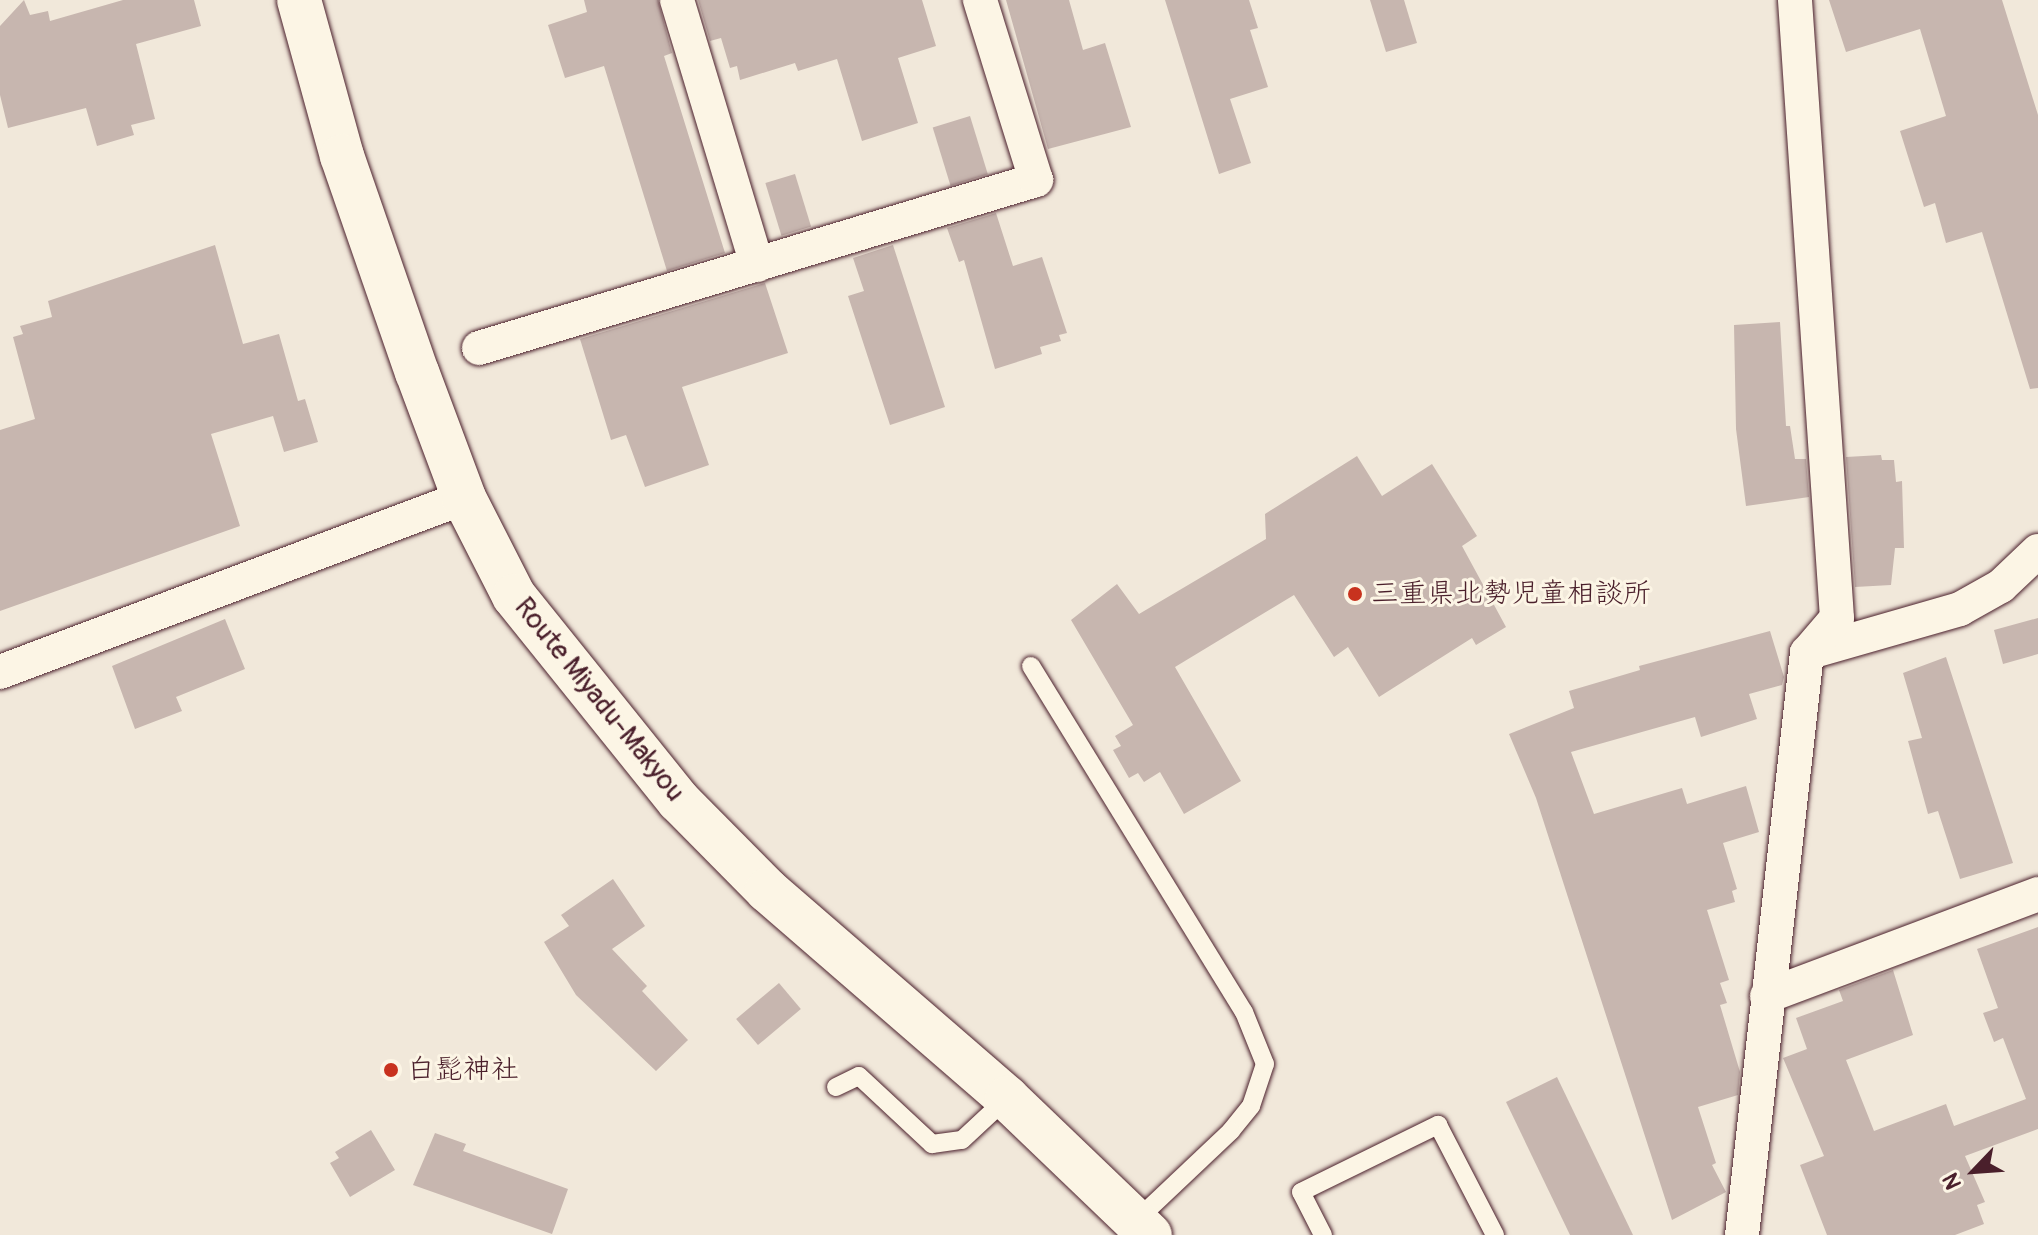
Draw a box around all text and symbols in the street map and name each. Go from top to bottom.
place label: 三重県北勢児童相談所 [1371,577,1651,611]
marker: 三重県北勢児童相談所 [1346,585,1364,603]
street label: Route Miyadu-Makyou [507,591,691,809]
place label: 白髭神社 [407,1053,519,1087]
marker: 白髭神社 [382,1061,400,1079]
north arrow [1934,1131,2014,1211]
text: N [1936,1168,1968,1194]

